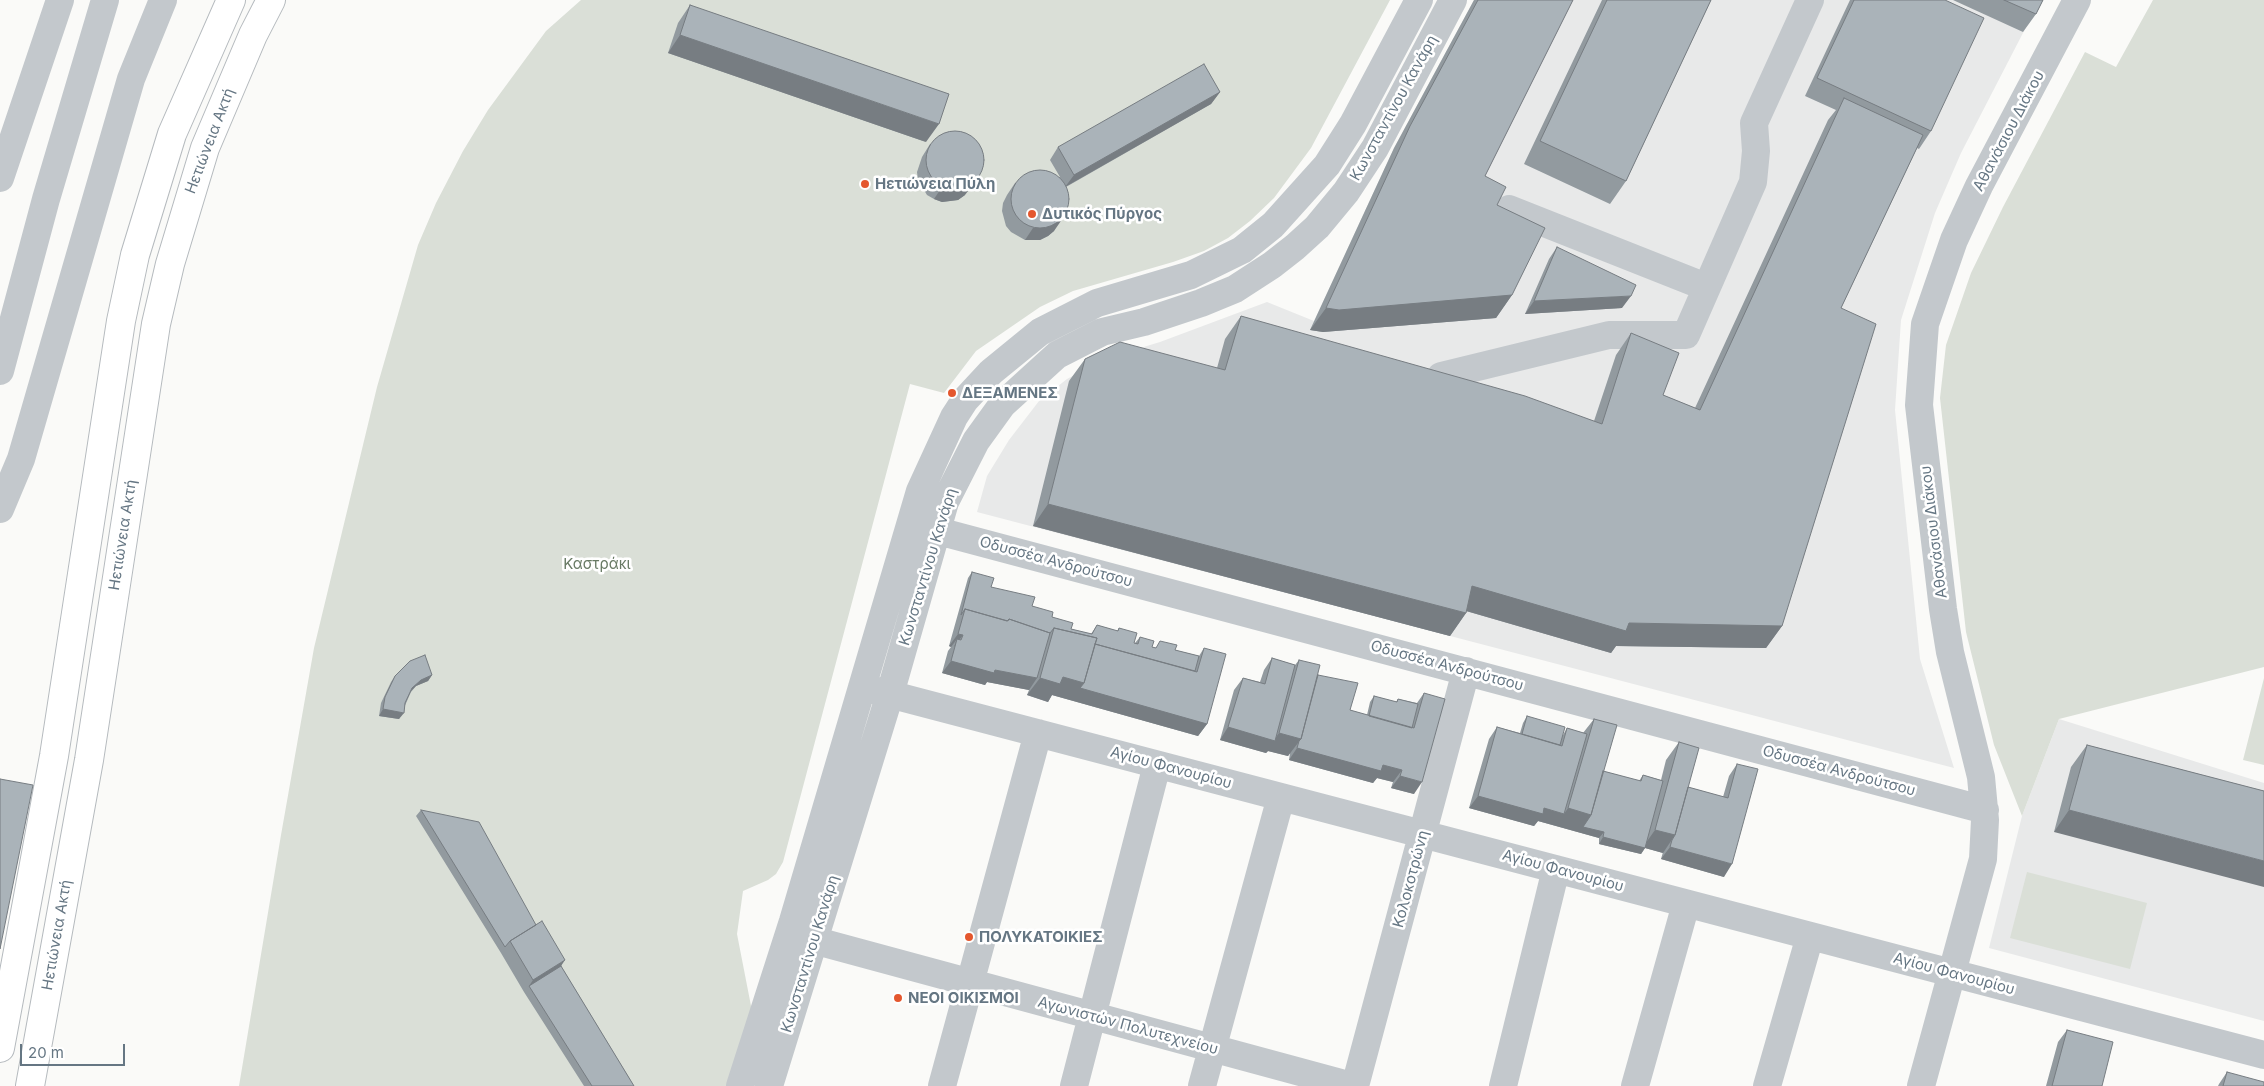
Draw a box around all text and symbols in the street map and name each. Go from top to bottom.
street label: Κωνσταντίνου Κανάρη [1346,32,1442,184]
street label: Αθανάσιου Διάκου [1970,68,2048,194]
street label: Ηετιώνεια Ακτή [182,86,238,196]
place label: Ηετιώνεια Πύλη [875,175,995,193]
marker: Ηετιώνεια Πύλη [859,178,871,190]
place label: Δυτικός Πύργος [1042,205,1162,223]
marker: Δυτικός Πύργος [1026,208,1038,220]
place label: ΔΕΞΑΜΕΝΕΣ [962,384,1058,402]
marker: ΔΕΞΑΜΕΝΕΣ [946,387,958,399]
street label: Αθανάσιου Διάκου [1917,465,1951,599]
street label: Ηετιώνεια Ακτή [105,478,141,592]
street label: Κωνσταντίνου Κανάρη [895,486,961,648]
street label: Οδυσσέα Ανδρούτσου [978,533,1134,591]
park label: Καστράκι [563,555,631,573]
street label: Οδυσσέα Ανδρούτσου [1369,637,1525,695]
street label: Οδυσσέα Ανδρούτσου [1761,742,1917,800]
street label: Αγίου Φανουρίου [1108,743,1234,793]
street label: Κολοκοτρώνη [1389,828,1433,930]
street label: Αγίου Φανουρίου [1500,846,1626,896]
street label: Κωνσταντίνου Κανάρη [777,873,843,1035]
street label: Ηετιώνεια Ακτή [38,878,76,992]
place label: ΠΟΛΥΚΑΤΟΙΚΙΕΣ [979,928,1103,946]
marker: ΠΟΛΥΚΑΤΟΙΚΙΕΣ [963,931,975,943]
street label: Αγίου Φανουρίου [1891,949,2017,999]
place label: ΝΕΟΙ ΟΙΚΙΣΜΟΙ [908,989,1019,1007]
marker: ΝΕΟΙ ΟΙΚΙΣΜΟΙ [892,992,904,1004]
street label: Αγωνιστών Πολυτεχνείου [1036,993,1220,1059]
scale bar [22,1034,128,1066]
text: 20 m [28,1043,64,1062]

